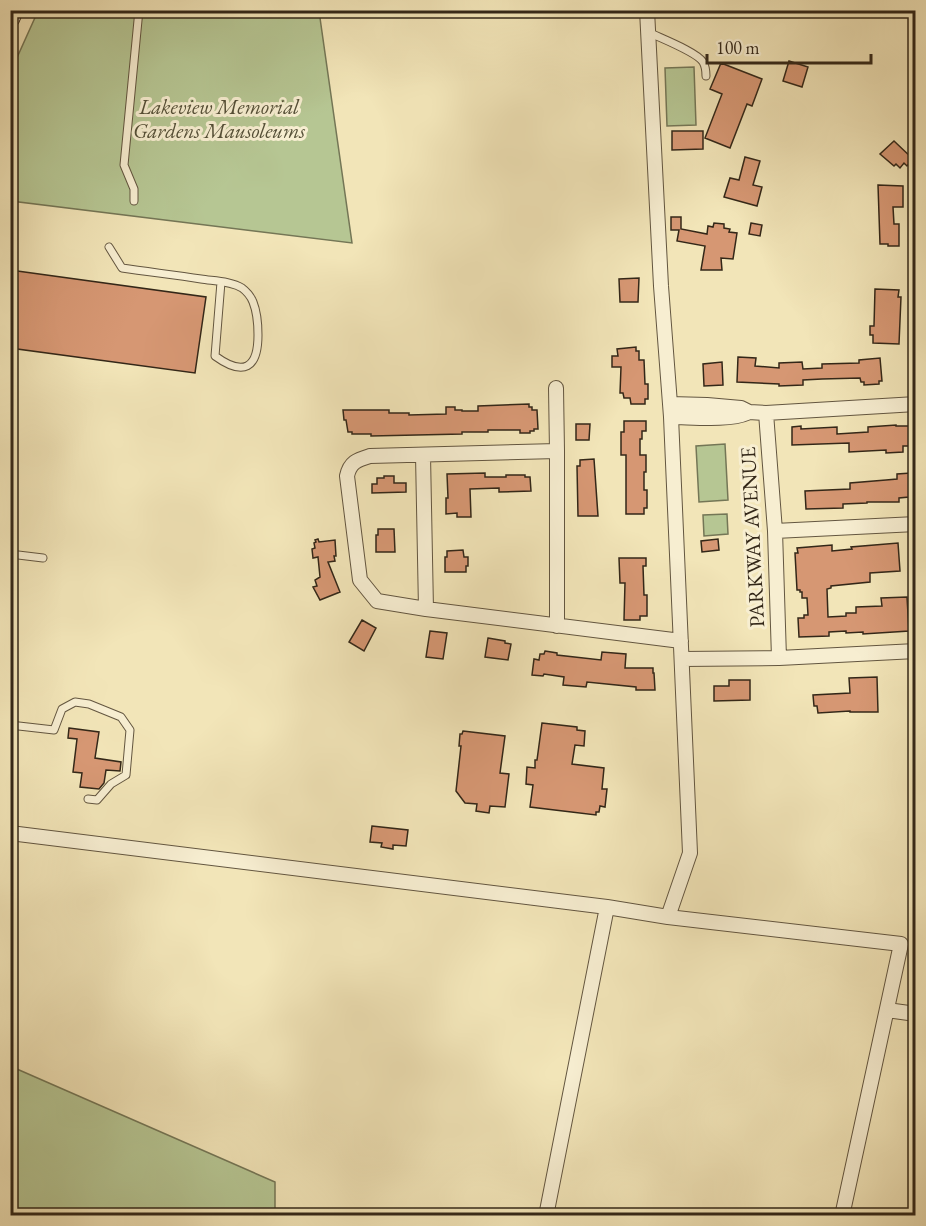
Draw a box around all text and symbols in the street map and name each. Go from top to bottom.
scale bar [707,27,870,65]
text: 100 m [716,36,760,59]
park label: Lakeview Memorial Gardens Mausoleums [133,93,305,144]
street label: PARKWAY AVENUE [734,446,770,628]

